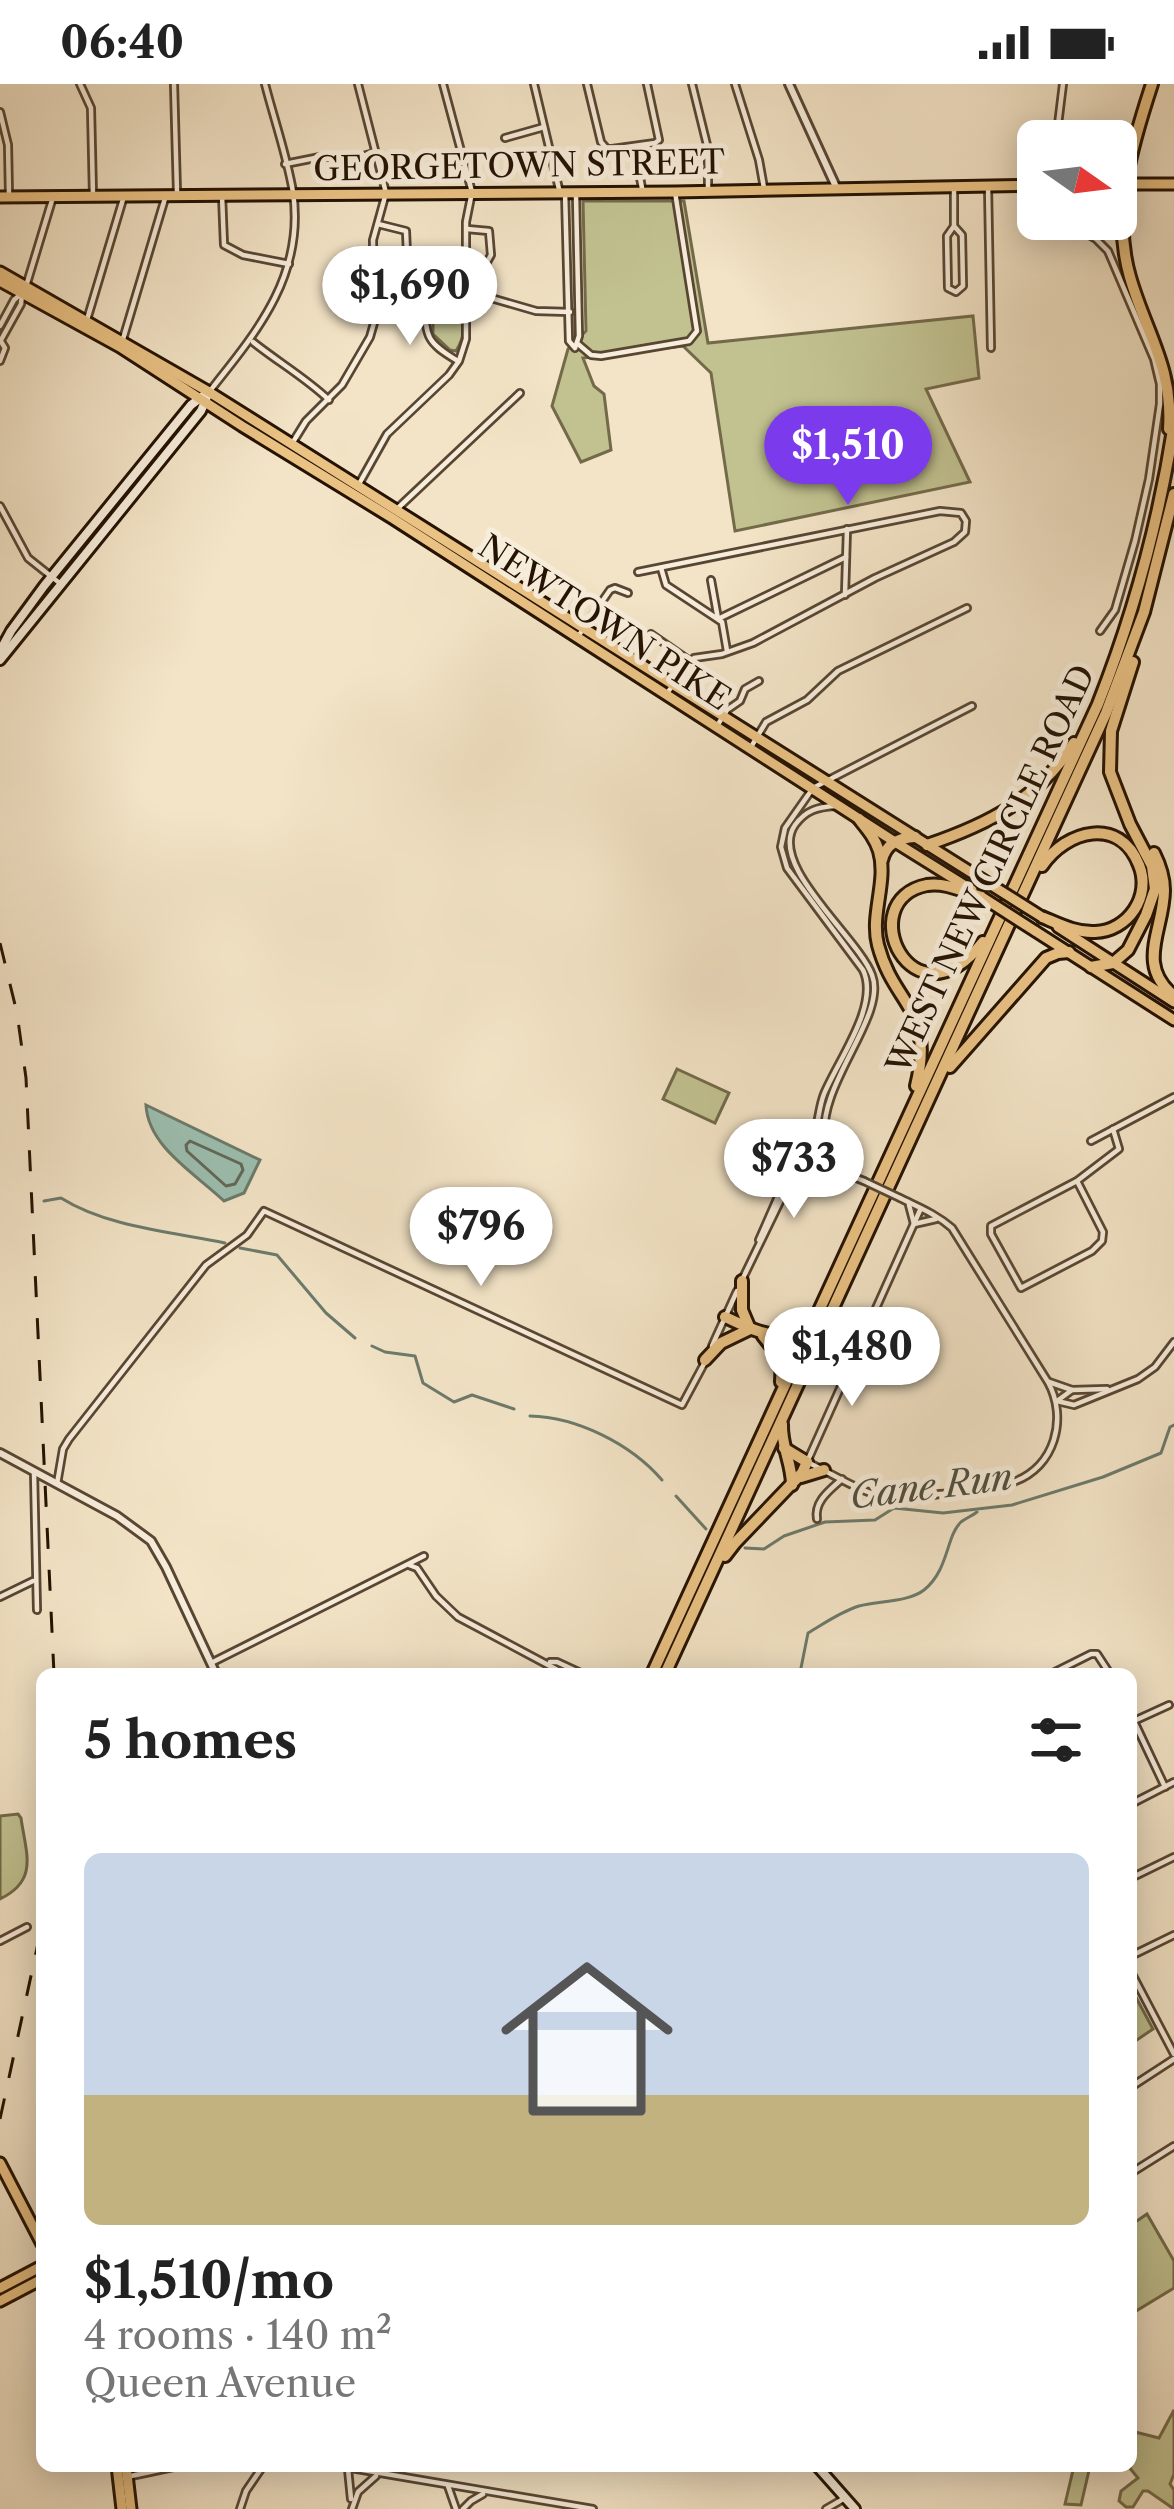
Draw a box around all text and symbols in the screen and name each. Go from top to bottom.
text: 06:40 [60,14,184,70]
north arrow [1017,120,1137,240]
map controls [1017,120,1137,240]
street label: GEORGETOWN STREET [313,141,725,190]
pin: $1,690 [312,246,508,348]
text: $1,690 [349,261,471,309]
pin: $1,510 [750,406,946,508]
text: $1,510 [791,421,905,469]
street label: NEWTOWN PIKE [471,526,738,719]
street label: WEST NEW CIRCLE ROAD [877,658,1103,1081]
pin: $733 [723,1119,865,1221]
text: $733 [751,1134,837,1182]
pin: $796 [410,1187,552,1289]
text: $796 [437,1202,525,1250]
pin: $1,480 [754,1307,950,1409]
text: $1,480 [791,1322,913,1370]
water label: Cane Run [847,1454,1015,1518]
icon: filters [1023,1707,1089,1773]
text: 5 homes [84,1709,297,1771]
icon: home [479,1931,695,2147]
text: $1,510/mo [84,2249,334,2311]
text: 4 rooms · 140 m² [84,2311,392,2359]
text: Queen Avenue [84,2359,356,2407]

